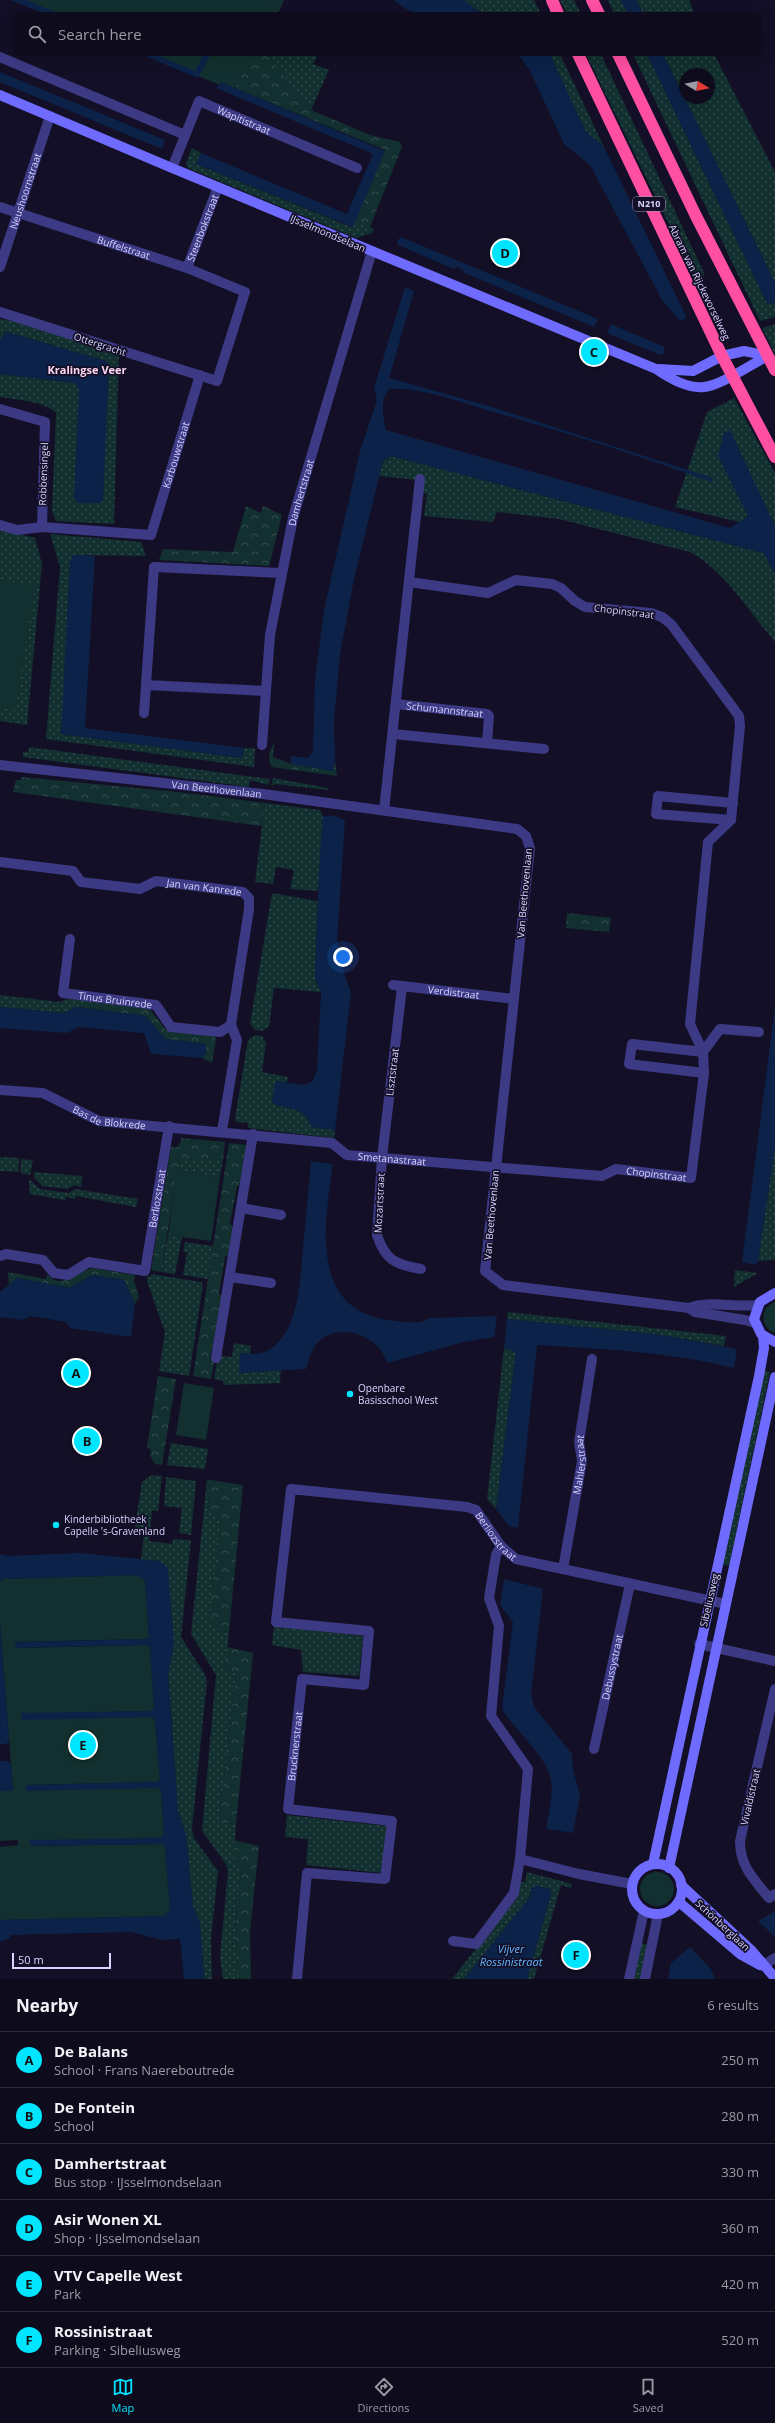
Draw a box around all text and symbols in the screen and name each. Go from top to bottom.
search box [12,12,763,56]
icon: search [26,23,48,45]
text: Search here [58,24,142,44]
north arrow [679,68,715,104]
street label: Wapitistraat [215,103,273,138]
street label: Neushoornstraat [6,151,44,231]
street label: Steenbokstraat [183,192,222,263]
road number: N210 [633,197,665,211]
street label: IJsselmondselaan [288,211,368,255]
street label: Abram van Rijckevorselweg [666,222,734,343]
street label: Buffelstraat [95,232,152,263]
pin: D [492,238,518,268]
street label: Ottergracht [72,329,128,359]
pin: C [581,337,607,367]
district label: Kralingse Veer [47,362,127,377]
street label: Karbouwstraat [159,419,192,490]
street label: Robbensingel [35,442,51,506]
street label: Damhertstraat [285,457,317,527]
street label: Chopinstraat [593,600,655,622]
street label: Schumannstraat [406,698,484,721]
street label: Van Beethovenlaan [171,777,262,801]
street label: Van Beethovenlaan [513,847,535,939]
street label: Jan van Kanrede [165,875,243,899]
your location [333,947,353,967]
street label: Verdistraat [427,982,480,1002]
street label: Tinus Bruinrede [77,988,153,1011]
street label: Lisztstraat [382,1047,402,1097]
street label: Bas de Blokrede [70,1102,147,1132]
street label: Smetanastraat [357,1149,427,1169]
street label: Chopinstraat [625,1163,687,1184]
street label: Berliozstraat [145,1168,169,1229]
street label: Van Beethovenlaan [480,1169,502,1261]
street label: Mozartstraat [370,1172,388,1233]
pin: A [63,1358,89,1388]
place label: Openbare Basisschool West [358,1381,439,1407]
marker: Openbare Basisschool West [345,1389,355,1399]
pin: B [74,1426,100,1456]
street label: Mahlerstraat [569,1433,589,1495]
street label: Berliozstraat [472,1509,520,1564]
place label: Kinderbibliotheek Capelle 's-Gravenland [64,1512,165,1538]
marker: Kinderbibliotheek Capelle 's-Gravenland [51,1520,61,1530]
street label: Sibeliusweg [696,1571,722,1628]
street label: Debussystraat [598,1632,626,1701]
street label: Brucknerstraat [284,1710,306,1782]
pin: E [70,1730,96,1760]
street label: Vivaldistraat [737,1767,763,1826]
street label: Schönberglaan [693,1896,753,1954]
pin: F [563,1940,589,1970]
water label: Vijver Rossinistraat [480,1941,543,1969]
scale bar [12,1951,111,1970]
text: 50 m [18,1952,44,1967]
text: Nearby [16,1994,78,2017]
text: 6 results [707,1996,759,2014]
text: De Balans [54,2041,128,2061]
text: A [25,2051,33,2069]
text: 250 m [721,2051,759,2069]
text: School · Frans Naereboutrede [54,2061,234,2079]
text: De Fontein [54,2097,135,2117]
text: B [25,2107,33,2125]
text: 280 m [721,2107,759,2125]
text: School [54,2117,94,2135]
text: Damhertstraat [54,2153,166,2173]
text: C [25,2163,33,2181]
text: 330 m [721,2163,759,2181]
text: Bus stop · IJsselmondselaan [54,2173,222,2191]
text: Asir Wonen XL [54,2209,162,2229]
text: D [24,2219,34,2237]
text: 360 m [721,2219,759,2237]
text: Shop · IJsselmondselaan [54,2229,200,2247]
text: VTV Capelle West [54,2265,182,2285]
text: E [25,2275,33,2293]
text: 420 m [721,2275,759,2293]
text: Park [54,2285,81,2303]
text: Rossinistraat [54,2321,153,2341]
text: F [25,2331,33,2349]
text: 520 m [721,2331,759,2349]
text: Parking · Sibeliusweg [54,2341,181,2359]
tab: Map [112,2376,134,2415]
tab: Directions [358,2376,410,2415]
tab: Saved [633,2376,663,2415]

